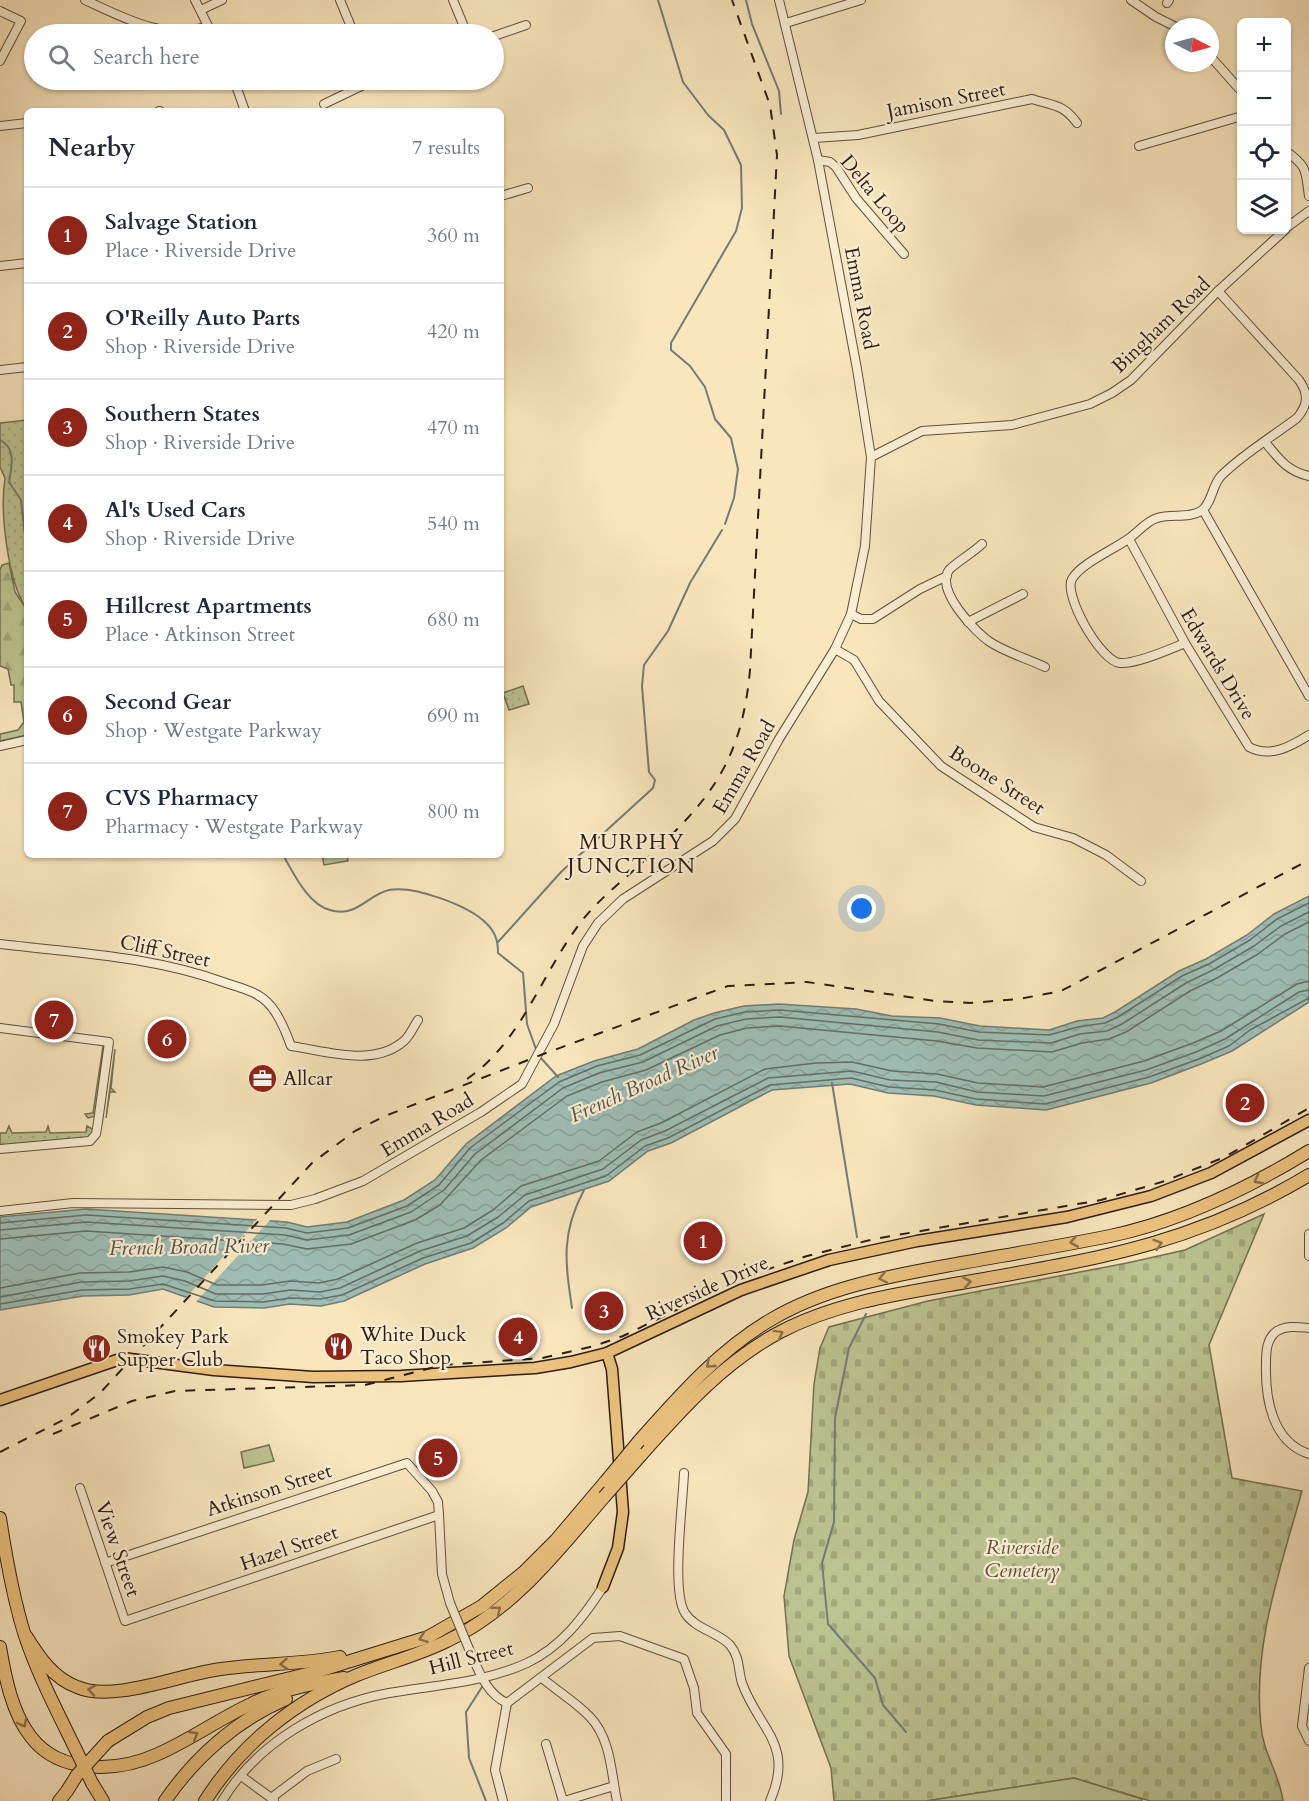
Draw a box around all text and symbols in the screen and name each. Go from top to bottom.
north arrow [1165,18,1219,72]
map controls [1237,18,1291,234]
button: + [1237,18,1291,72]
search box [24,24,504,90]
icon: search [45,41,78,74]
text: Search here [93,42,200,72]
button: − [1237,72,1291,126]
street label: Jamison Street [881,75,1008,125]
button: locate [1237,126,1291,180]
text: Nearby [48,130,136,165]
text: 7 results [412,134,480,161]
street label: Delta Loop [834,149,916,239]
button: layers [1237,180,1291,234]
text: Salvage Station [105,207,258,237]
text: 1 [62,222,73,249]
text: 360 m [427,222,480,249]
text: Place · Riverside Drive [105,237,296,264]
street label: Emma Road [838,244,884,352]
street label: Bingham Road [1106,271,1217,379]
text: O'Reilly Auto Parts [105,303,300,333]
text: 2 [62,318,73,345]
text: 420 m [427,318,480,345]
text: Shop · Riverside Drive [105,333,295,360]
text: Southern States [105,399,260,429]
text: 3 [62,414,73,441]
text: 470 m [427,414,480,441]
text: Shop · Riverside Drive [105,429,295,456]
text: Al's Used Cars [105,495,246,525]
text: 4 [62,510,73,537]
text: 540 m [427,510,480,537]
text: Shop · Riverside Drive [105,525,295,552]
text: Hillcrest Apartments [105,591,312,621]
street label: Edwards Drive [1174,603,1262,725]
text: 5 [62,606,73,633]
text: 680 m [427,606,480,633]
text: Place · Atkinson Street [105,621,295,648]
text: Second Gear [105,687,231,717]
text: 6 [62,702,73,729]
text: 690 m [427,702,480,729]
street label: Emma Road [706,715,782,819]
text: Shop · Westgate Parkway [105,717,322,744]
street label: Boone Street [944,739,1051,821]
text: CVS Pharmacy [105,783,259,813]
text: 7 [62,798,73,825]
text: 800 m [427,798,480,825]
text: Pharmacy · Westgate Parkway [105,813,363,840]
district label: MURPHY JUNCTION [565,828,696,881]
your location [847,894,876,923]
street label: Cliff Street [117,928,213,974]
pin: 7 [34,998,74,1042]
pin: 6 [148,1016,186,1062]
water label: French Broad River [565,1038,724,1130]
office icon: Allcar [246,1062,278,1094]
place label: Allcar [283,1065,333,1092]
pin: 2 [1226,1080,1264,1126]
street label: Emma Road [375,1086,479,1163]
one-way arrow [1254,1173,1264,1184]
pin: 1 [684,1218,722,1264]
water label: French Broad River [109,1231,270,1263]
one-way arrow [1070,1236,1079,1248]
one-way arrow [1152,1239,1163,1251]
street label: Riverside Drive [641,1249,773,1327]
one-way arrow [878,1271,888,1284]
one-way arrow [961,1276,971,1289]
pin: 3 [584,1288,624,1334]
pin: 4 [498,1314,538,1360]
place label: White Duck Taco Shop [359,1321,467,1371]
place label: Smokey Park Supper Club [117,1323,229,1373]
restaurant icon: White Duck Taco Shop [323,1330,355,1362]
one-way arrow [772,1330,783,1341]
restaurant icon: Smokey Park Supper Club [80,1332,112,1364]
one-way arrow [707,1357,717,1368]
pin: 5 [418,1436,458,1480]
street label: Atkinson Street [203,1457,336,1523]
street label: View Street [89,1498,147,1601]
street label: Hazel Street [236,1518,342,1577]
park label: Riverside Cemetery [984,1534,1060,1584]
one-way arrow [490,1606,501,1617]
one-way arrow [418,1630,429,1643]
street label: Hill Street [426,1634,517,1682]
one-way arrow [279,1658,288,1671]
one-way arrow [87,1685,96,1697]
one-way arrow [16,1716,27,1727]
one-way arrow [188,1731,198,1742]

